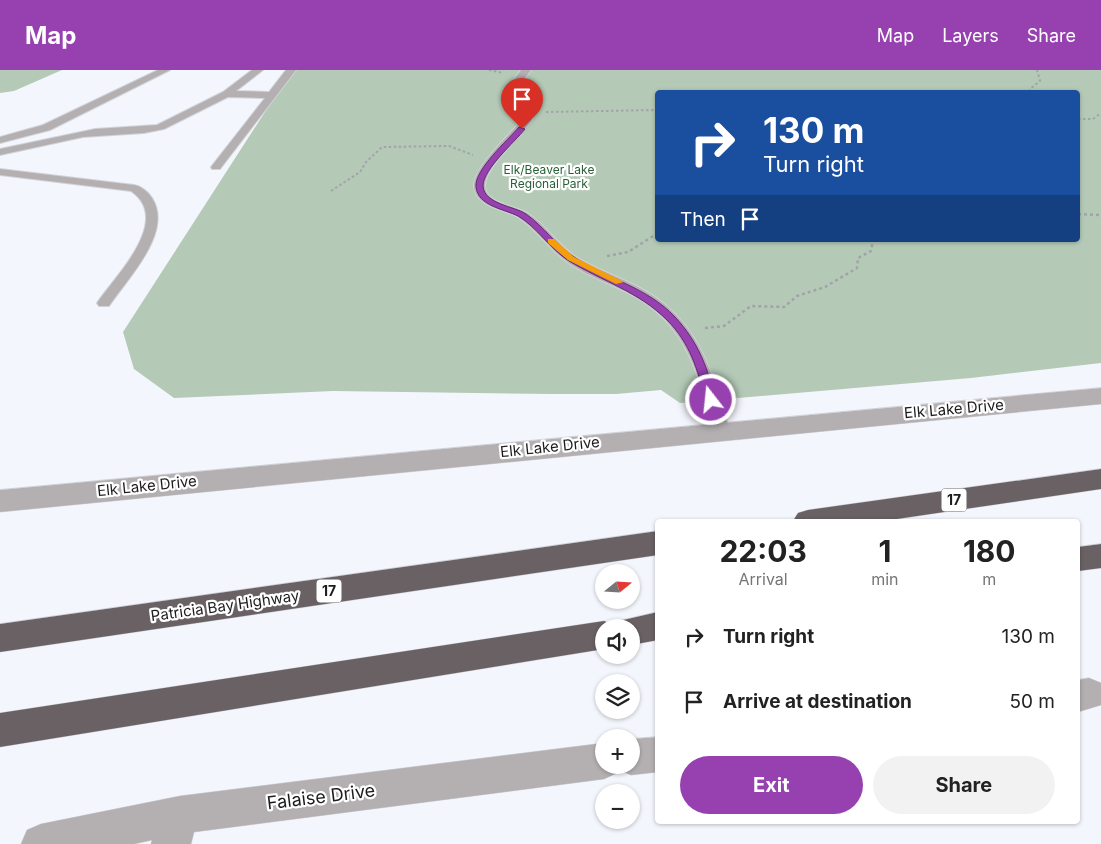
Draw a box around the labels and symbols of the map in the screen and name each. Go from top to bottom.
pin [501,78,543,129]
park label: Elk/Beaver Lake Regional Park [504,162,594,191]
position arrow [684,373,736,425]
street label: Elk Lake Drive [903,395,1005,422]
street label: Elk Lake Drive [499,432,601,461]
street label: Elk Lake Drive [96,471,198,500]
road number: 17 [942,488,966,512]
north arrow [595,564,640,609]
road number: 17 [316,580,342,602]
street label: Patricia Bay Highway [149,586,301,625]
street label: Falaise Drive [266,779,376,814]

